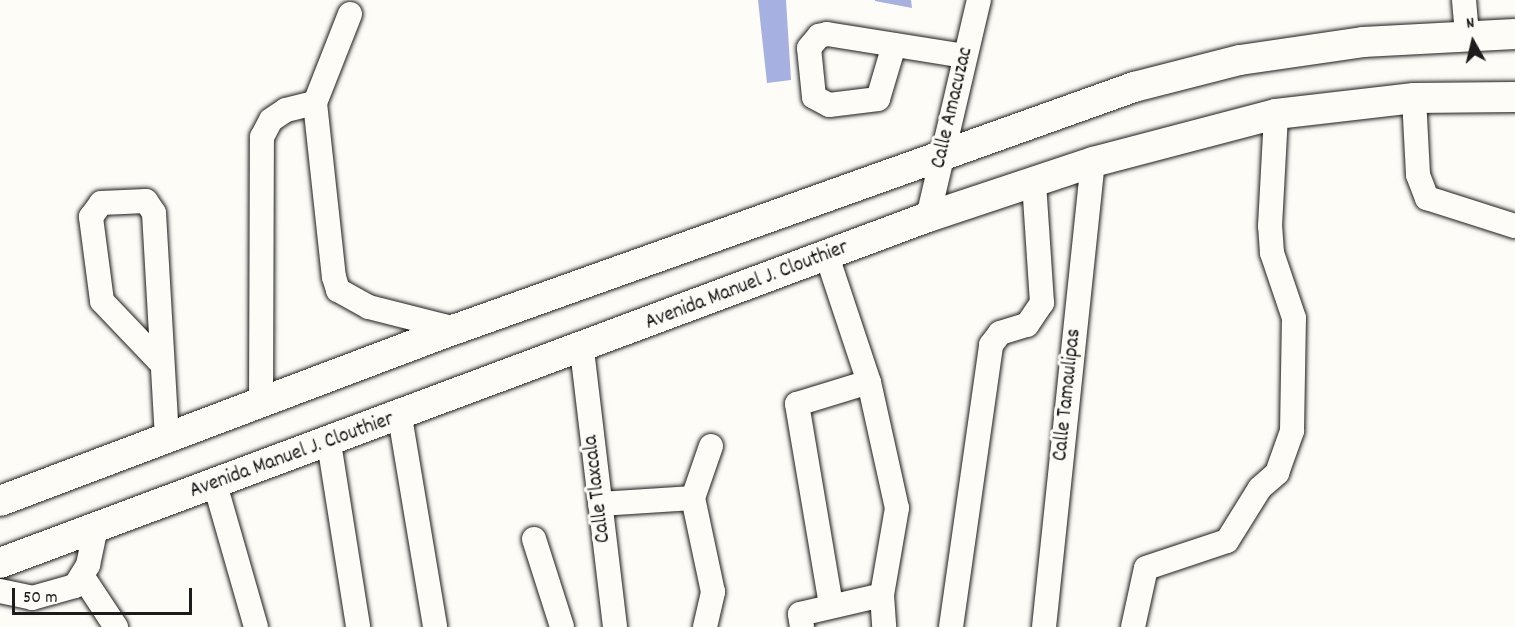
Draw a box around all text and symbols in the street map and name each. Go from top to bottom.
north arrow [1443,12,1503,72]
text: N [1465,12,1476,36]
street label: Calle Amacuzac [927,45,979,171]
street label: Avenida Manuel J. Clouthier [642,236,852,336]
street label: Calle Tamaulipas [1049,328,1087,462]
street label: Avenida Manuel J. Clouthier [186,407,398,505]
street label: Calle Tlaxcala [579,434,617,544]
scale bar [15,576,195,614]
text: 50 m [23,586,58,611]

